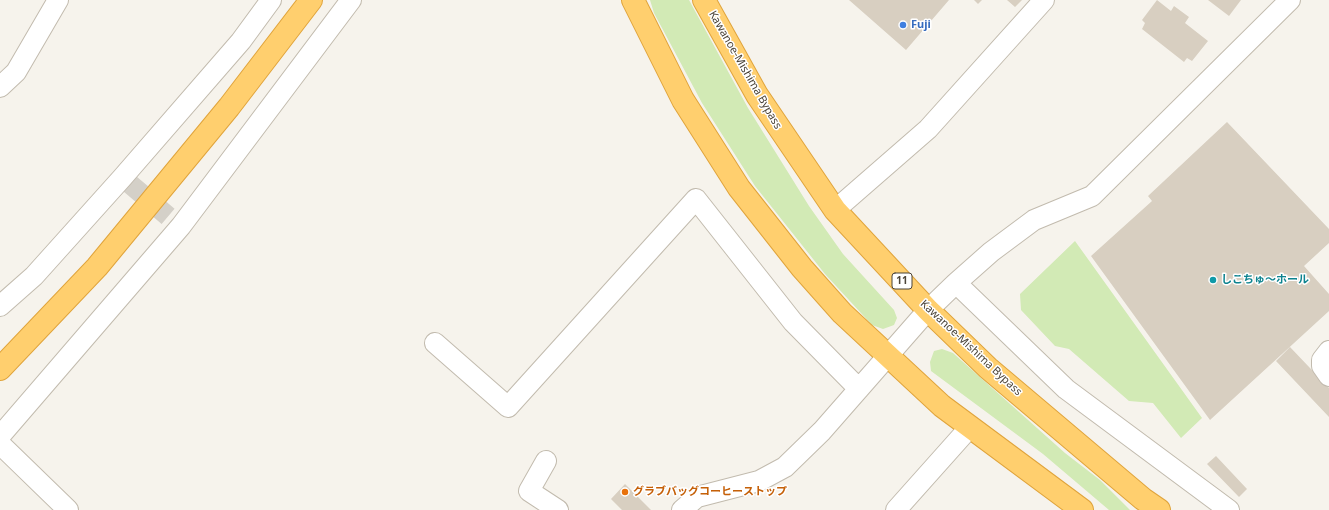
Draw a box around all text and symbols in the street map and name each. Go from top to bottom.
street label: Kawanoe-Mishima Bypass [706,9,784,131]
place label: Fuji [911,18,931,32]
marker: Fuji [898,20,908,30]
road number: 11 [892,273,912,289]
place label: しこちゅ～ホール [1221,273,1309,287]
marker: しこちゅ～ホール [1208,275,1218,285]
street label: Kawanoe-Mishima Bypass [917,297,1025,399]
place label: グラブバッグコーヒーストップ [633,485,787,499]
marker: グラブバッグコーヒーストップ [620,487,630,497]

